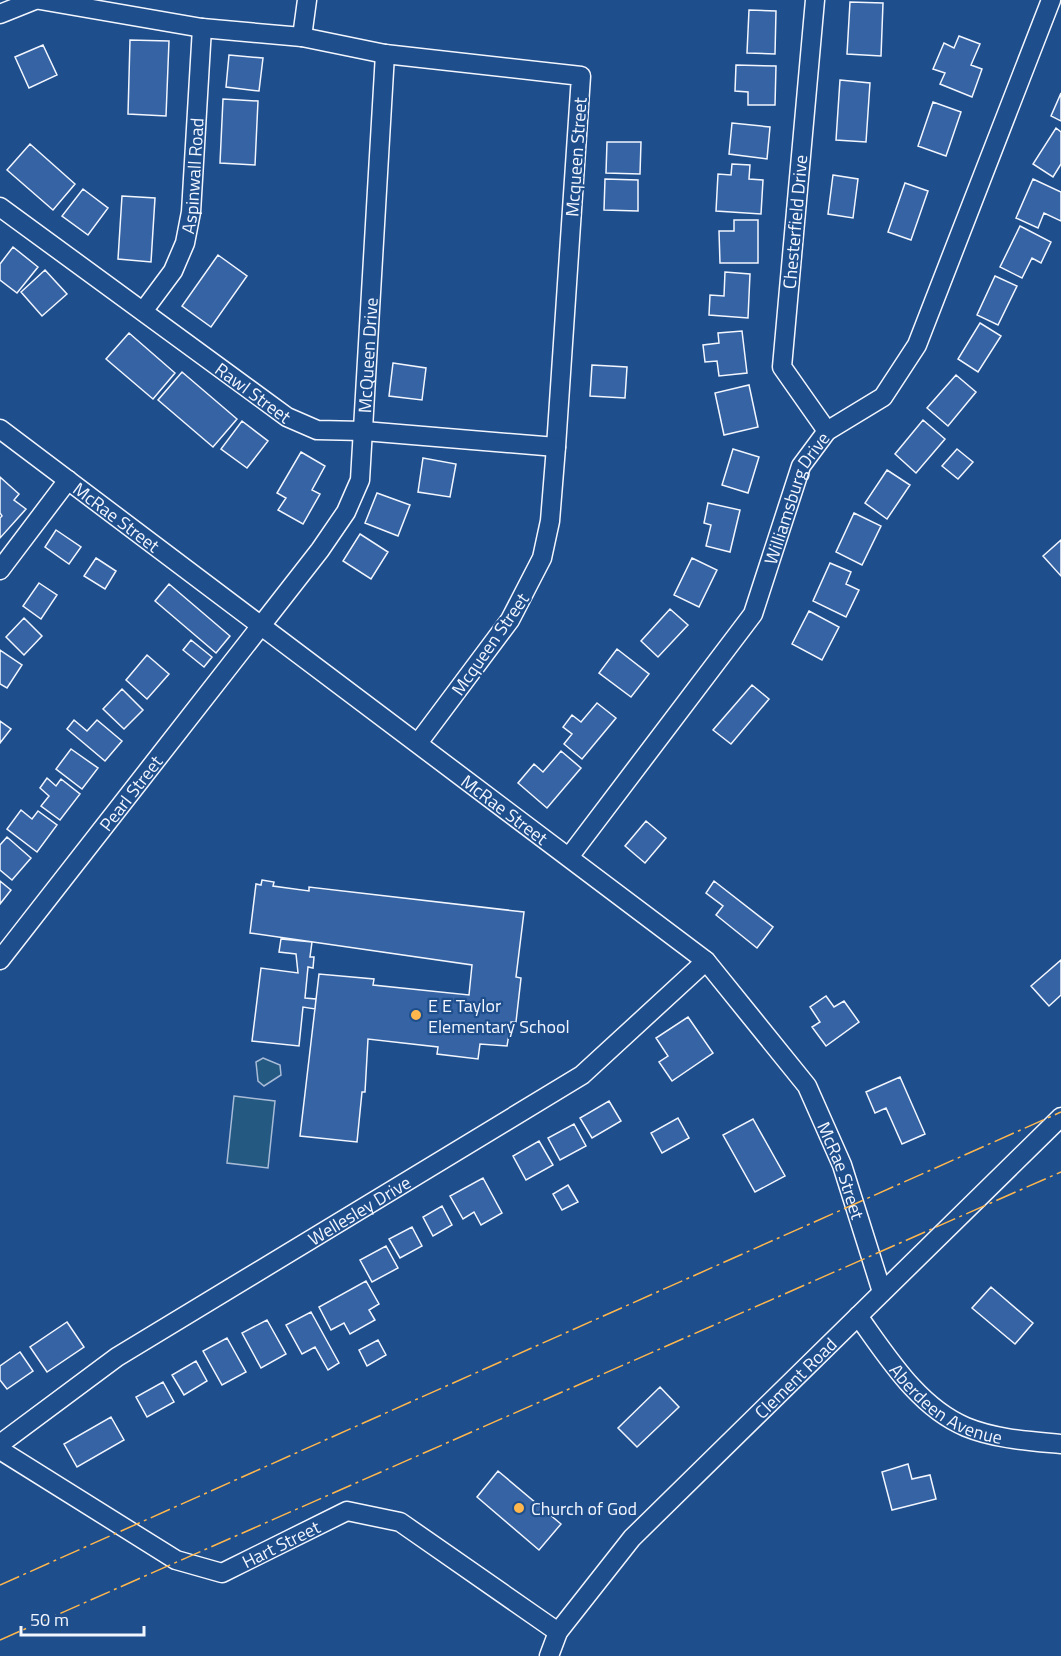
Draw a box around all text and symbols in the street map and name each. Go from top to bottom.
street label: Mcqueen Street [558,96,594,218]
street label: Aspinwall Road [174,117,210,236]
street label: Chesterfield Drive [776,154,814,290]
street label: McQueen Drive [350,297,384,414]
street label: Rawl Street [210,355,298,430]
street label: Williamsburg Drive [757,426,836,568]
street label: McRae Street [68,475,166,559]
street label: Mcqueen Street [445,587,536,701]
street label: Pearl Street [92,749,169,836]
street label: McRae Street [456,768,554,851]
place label: E E Taylor Elementary School [428,992,570,1040]
marker: E E Taylor Elementary School [409,1008,423,1022]
street label: McRae Street [811,1117,872,1223]
street label: Wellesley Drive [303,1169,416,1252]
street label: Clement Road [748,1331,843,1425]
street label: Aberdeen Avenue [884,1357,1005,1450]
place label: Church of God [531,1495,637,1522]
marker: Church of God [512,1501,526,1515]
street label: Hart Street [237,1513,325,1575]
scale bar [21,1599,144,1637]
text: 50 m [30,1606,69,1633]

